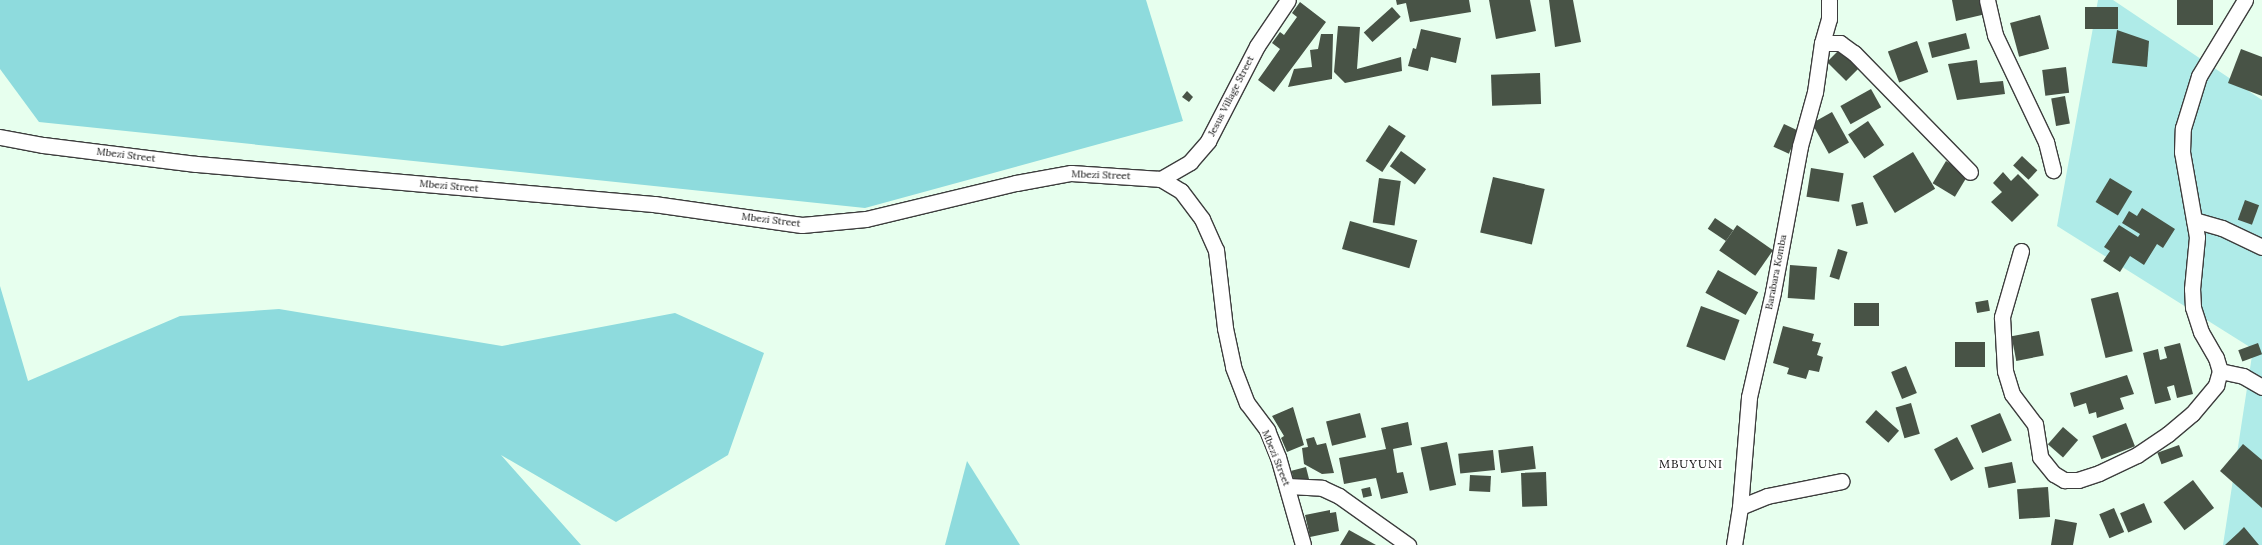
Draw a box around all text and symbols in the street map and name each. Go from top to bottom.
street label: Jesus Village Street [1206,54,1256,138]
street label: Mbezi Street [96,145,156,165]
street label: Mbezi Street [1071,168,1131,182]
street label: Mbezi Street [419,177,479,195]
street label: Mbezi Street [741,210,801,230]
street label: Barabara Komba [1763,233,1789,311]
street label: Mbezi Street [1259,428,1293,488]
district label: MBUYUNI [1659,457,1723,471]

